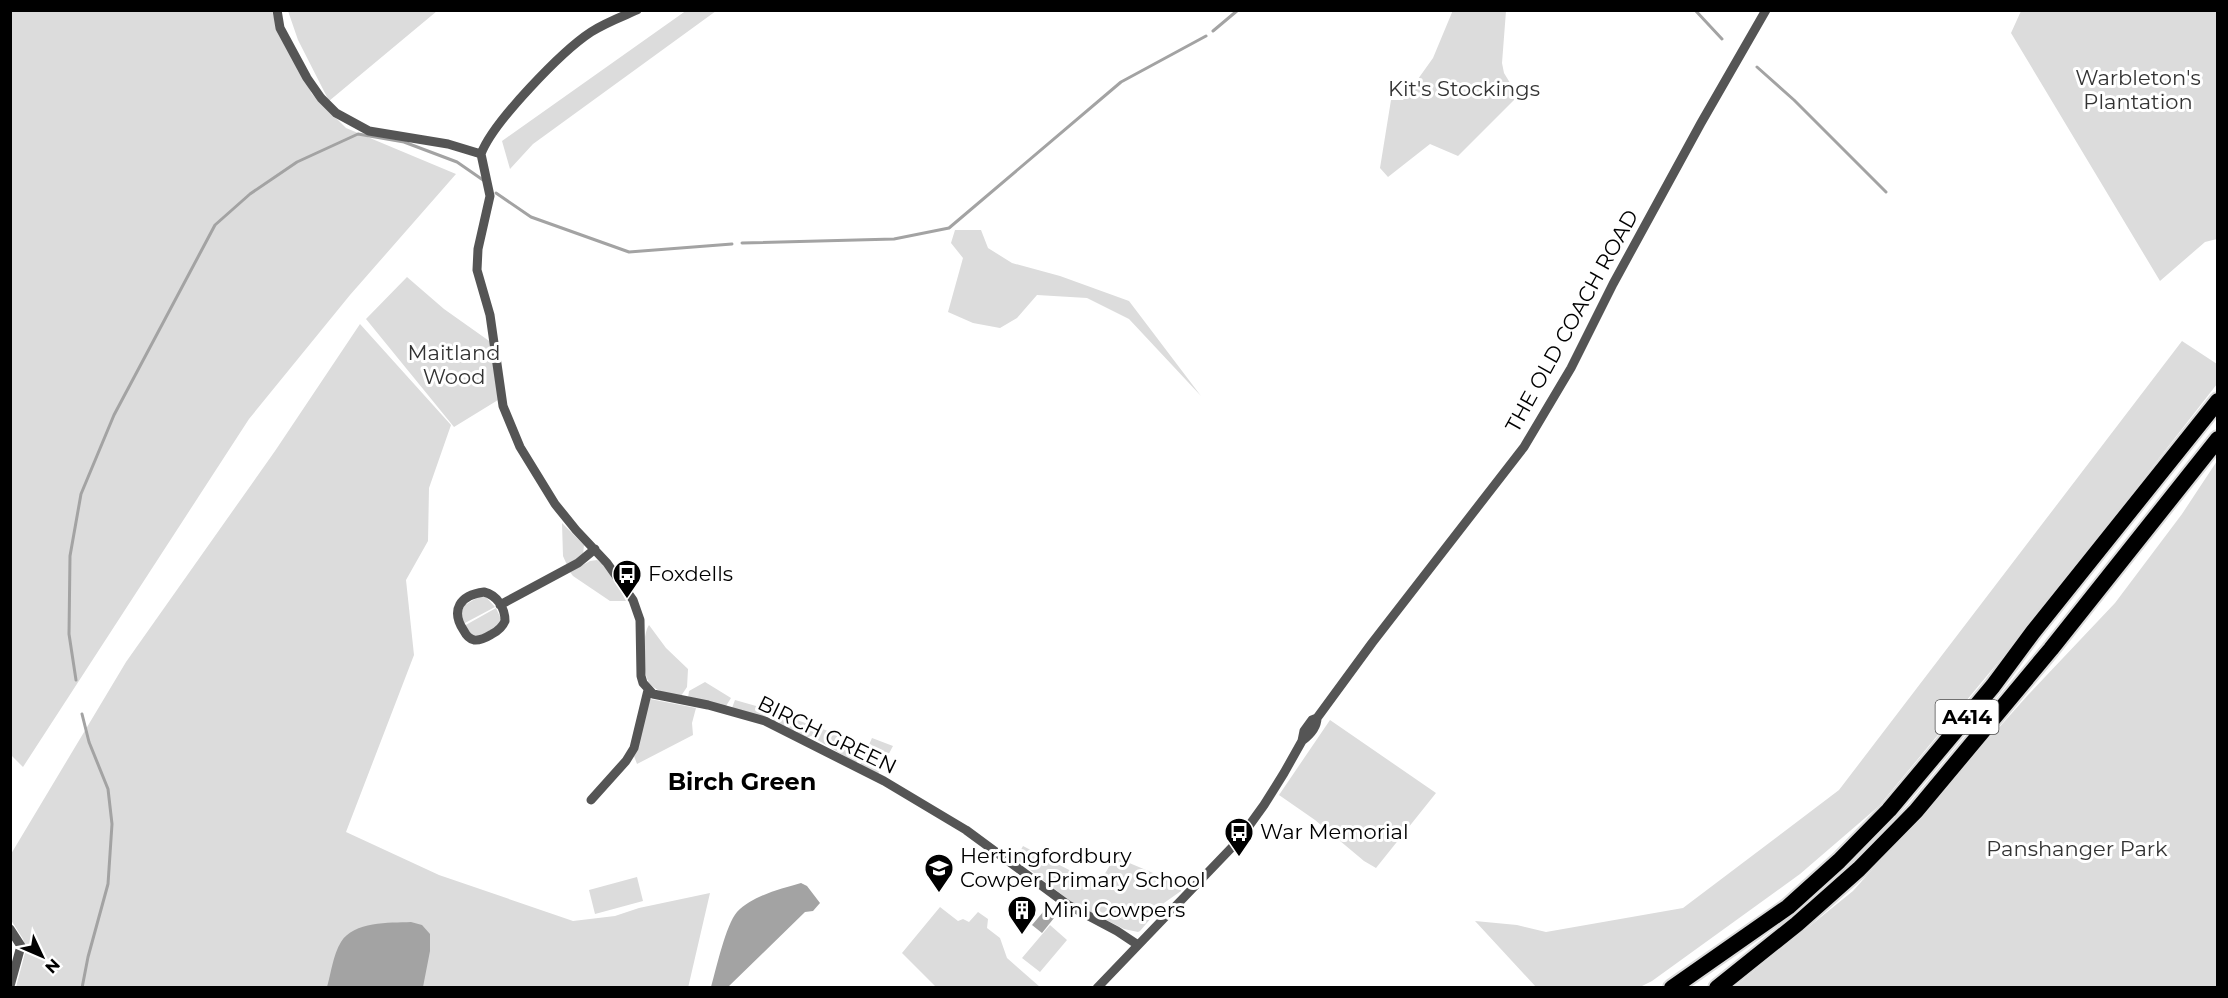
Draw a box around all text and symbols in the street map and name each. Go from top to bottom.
park label: Warbleton's Plantation [2075,65,2201,114]
park label: Kit's Stockings [1388,76,1540,101]
street label: THE OLD COACH ROAD [1500,205,1643,436]
park label: Maitland Wood [408,340,500,389]
bus stop icon: Foxdells [611,558,643,600]
place label: Foxdells [648,561,733,586]
street label: BIRCH GREEN [754,690,901,779]
road number: A414 [1936,700,1998,734]
district label: Birch Green [668,767,816,796]
bus stop icon: War Memorial [1223,816,1255,858]
place label: War Memorial [1260,819,1409,844]
park label: Panshanger Park [1986,836,2168,861]
place label: Hertingfordbury Cowper Primary School [960,843,1206,892]
school or university icon: Hertingfordbury Cowper Primary School [923,852,955,894]
building icon: Mini Cowpers [1006,894,1038,936]
place label: Mini Cowpers [1043,897,1185,922]
north arrow [12,926,72,986]
text: N [41,955,64,977]

